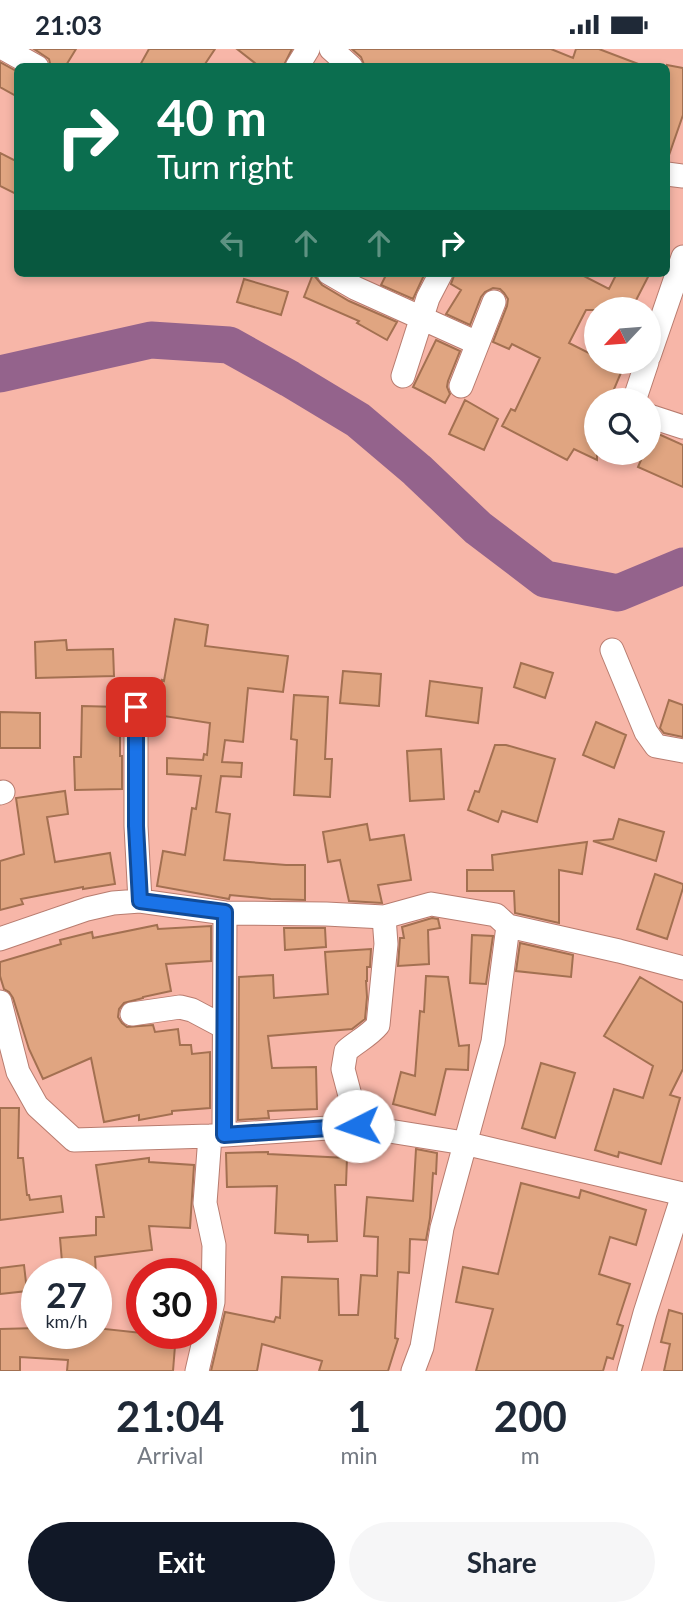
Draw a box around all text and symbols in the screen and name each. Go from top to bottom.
text: 21:03 [35,9,102,41]
text: 40 m [157,88,267,146]
icon: right [42,91,133,182]
text: Turn right [157,147,293,186]
icon: left [214,224,252,262]
icon: ahead [287,224,325,262]
icon: ahead [360,224,398,262]
icon: right [433,224,471,262]
north arrow [584,297,662,375]
map controls [584,297,661,465]
button: search [584,388,661,465]
pin [106,677,166,737]
icon: arrive [117,688,155,726]
position arrow [321,1089,395,1163]
speed limit sign: 30 [126,1258,217,1349]
text: 27 [46,1273,87,1315]
text: km/h [45,1310,88,1332]
text: 21:04 [116,1391,224,1441]
text: 1 [347,1391,371,1441]
text: 200 [494,1391,567,1441]
text: Arrival [137,1441,203,1469]
text: min [340,1441,378,1469]
text: m [521,1441,540,1469]
button: Exit [28,1522,335,1602]
button: Share [349,1522,655,1602]

